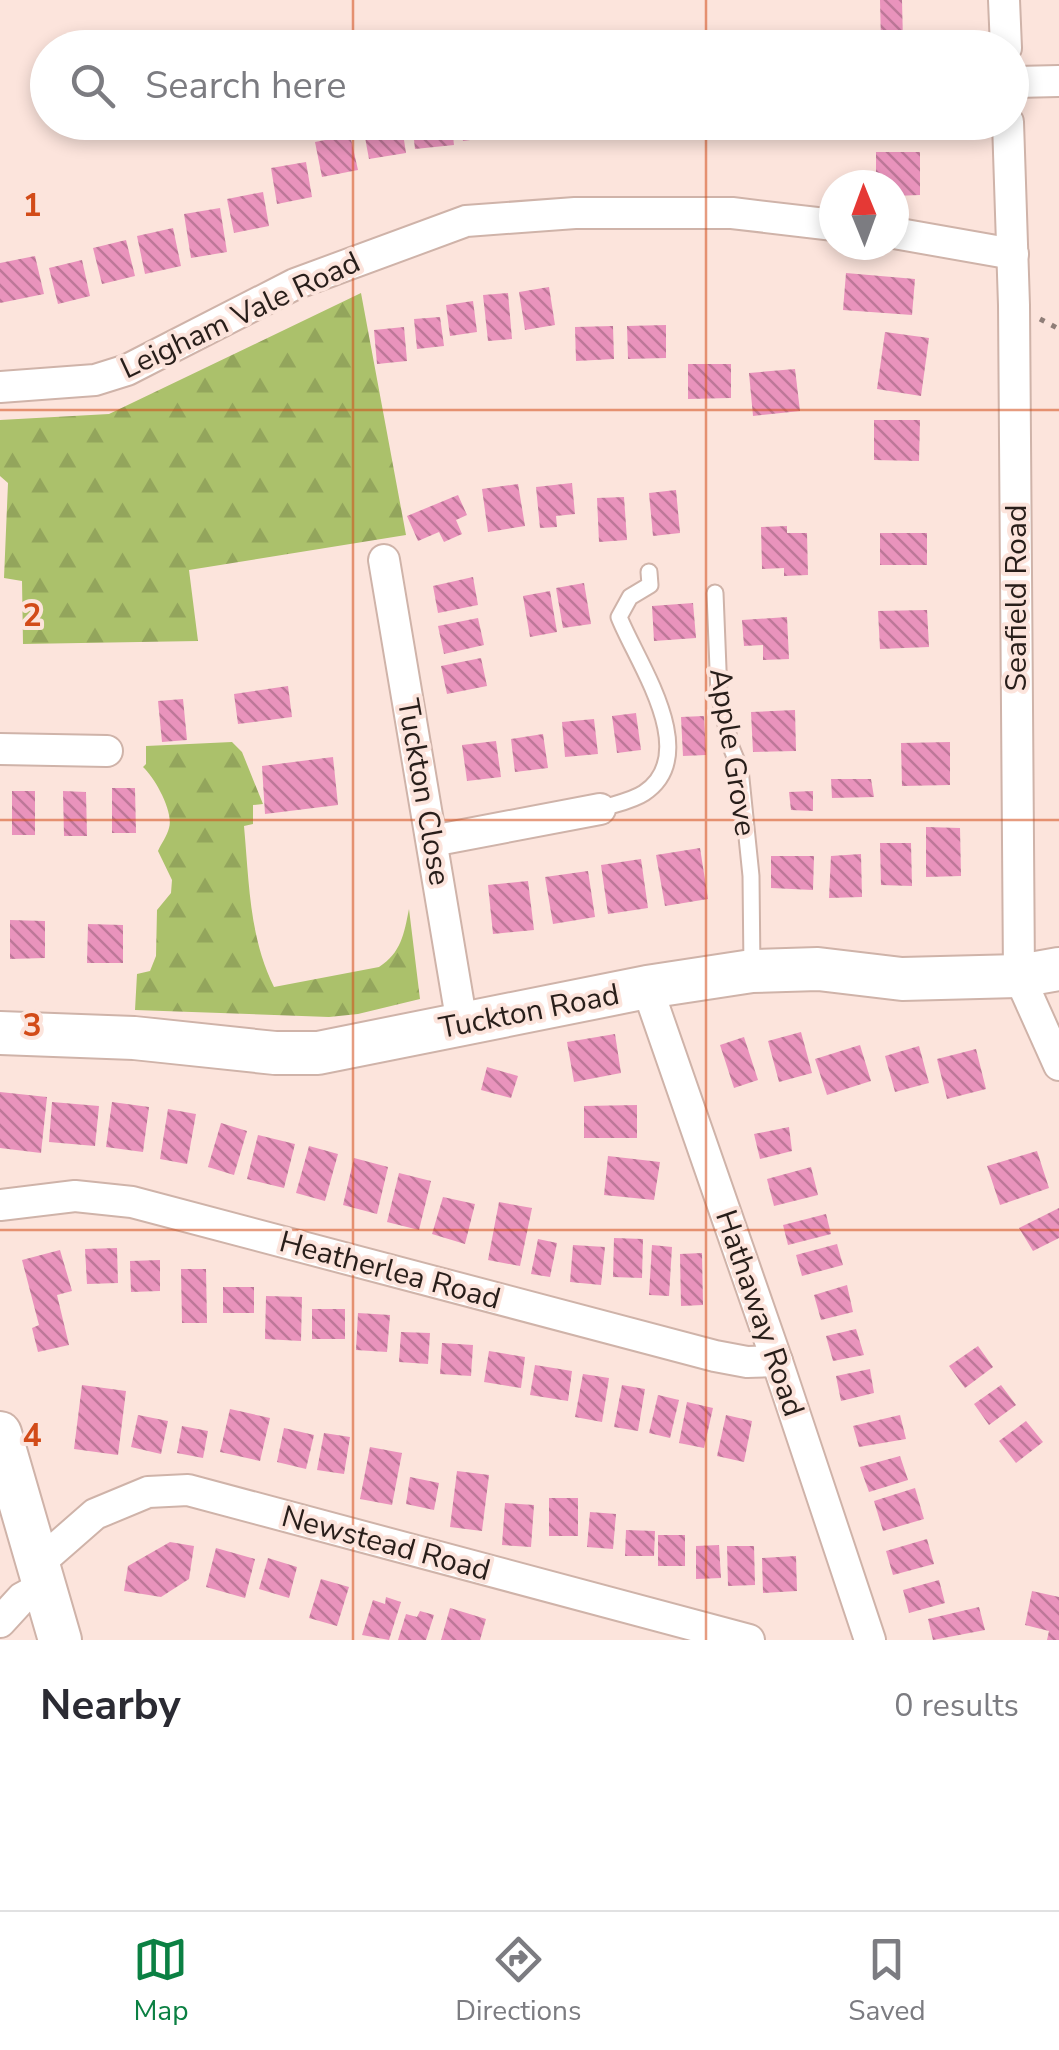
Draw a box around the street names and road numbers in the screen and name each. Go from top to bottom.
street label: Leigham Vale Road [114,242,367,389]
street label: Seafield Road [996,505,1037,691]
street label: Apple Grove [699,665,766,839]
street label: Tuckton Close [387,695,460,889]
street label: Tuckton Road [435,974,623,1049]
street label: Hathaway Road [705,1205,814,1422]
street label: Heatherlea Road [275,1221,505,1320]
street label: Newstead Road [277,1496,495,1591]

